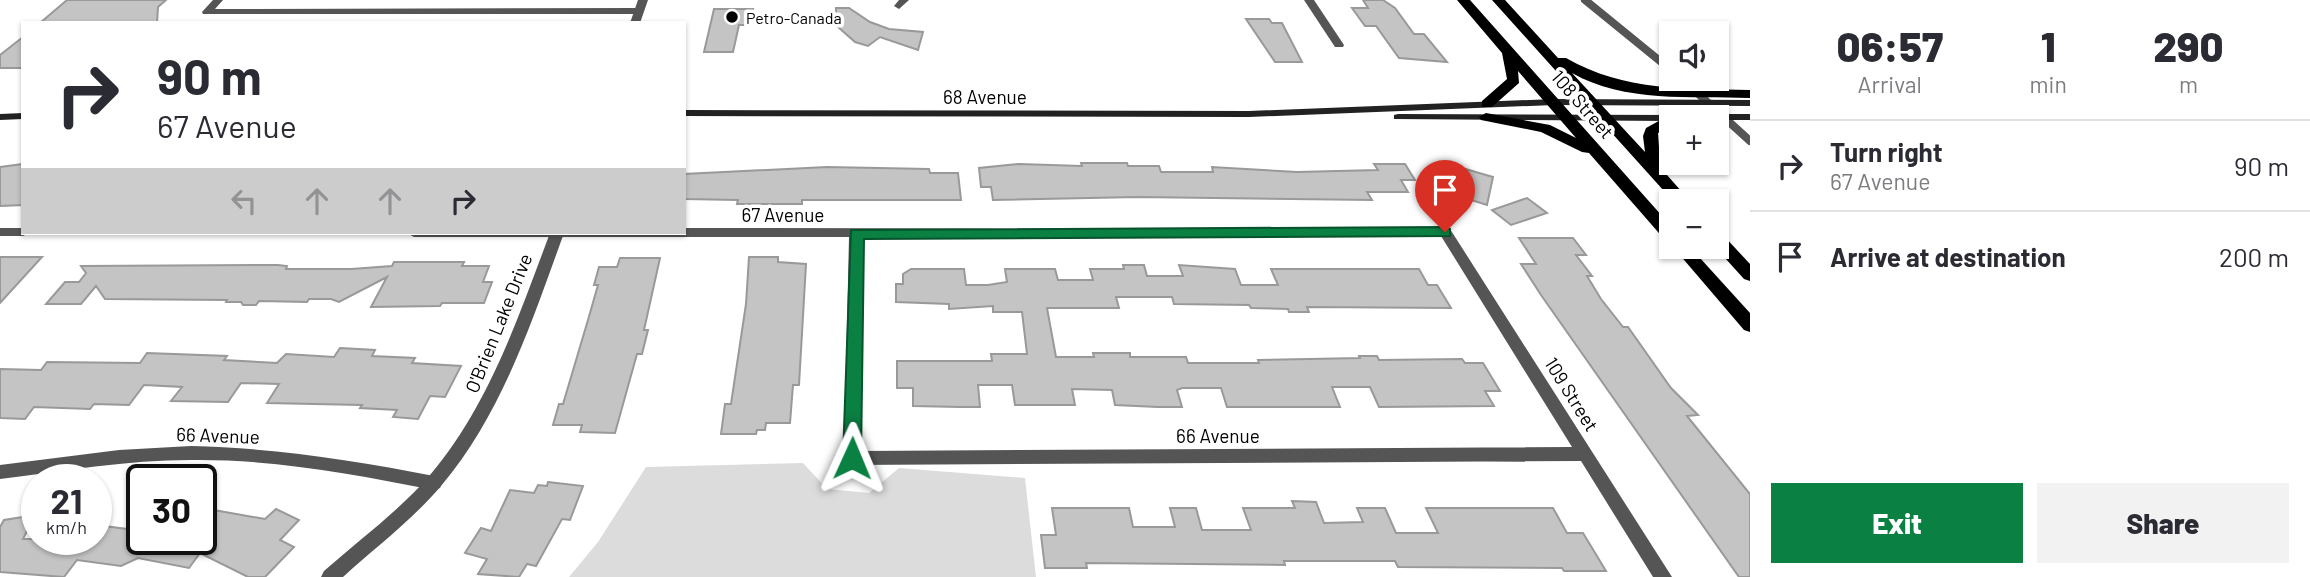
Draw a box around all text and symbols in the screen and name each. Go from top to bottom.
place label: Petro-Canada [746,8,842,27]
marker: Petro-Canada [724,9,740,25]
text: 06:57 [1836,20,1943,70]
text: 1 [2041,20,2056,70]
text: 290 [2153,20,2224,70]
map controls [1659,21,1729,259]
button: sound [1659,21,1729,91]
text: 90 m [157,46,262,105]
icon: right [42,49,133,140]
street label: 108 Street [1547,65,1619,143]
text: Arrival [1858,70,1922,98]
text: min [2030,70,2067,98]
text: m [2179,70,2198,98]
street label: 68 Avenue [943,85,1027,108]
button: + [1659,105,1729,175]
text: 67 Avenue [157,106,297,144]
text: Turn right [1830,136,1943,167]
icon: right [1771,147,1809,185]
text: 90 m [2234,150,2289,181]
pin [1415,160,1475,232]
text: 67 Avenue [1830,167,1930,195]
icon: arrive [1426,171,1464,209]
icon: left [225,182,263,220]
icon: ahead [298,182,336,220]
icon: ahead [371,182,409,220]
icon: right [444,182,482,220]
button: − [1659,189,1729,259]
street label: 67 Avenue [742,203,824,226]
icon: arrive [1771,238,1809,276]
text: Arrive at destination [1830,241,2066,272]
text: 200 m [2219,241,2289,272]
street label: O'Brien Lake Drive [460,250,536,396]
street label: 109 Street [1540,353,1604,435]
position arrow [815,421,889,495]
street label: 66 Avenue [176,422,260,448]
street label: 66 Avenue [1176,424,1260,447]
speed limit sign: 30 [126,464,217,555]
text: 21 [51,479,82,521]
button: Exit [1771,483,2023,563]
button: Share [2037,483,2289,563]
text: km/h [46,516,87,538]

